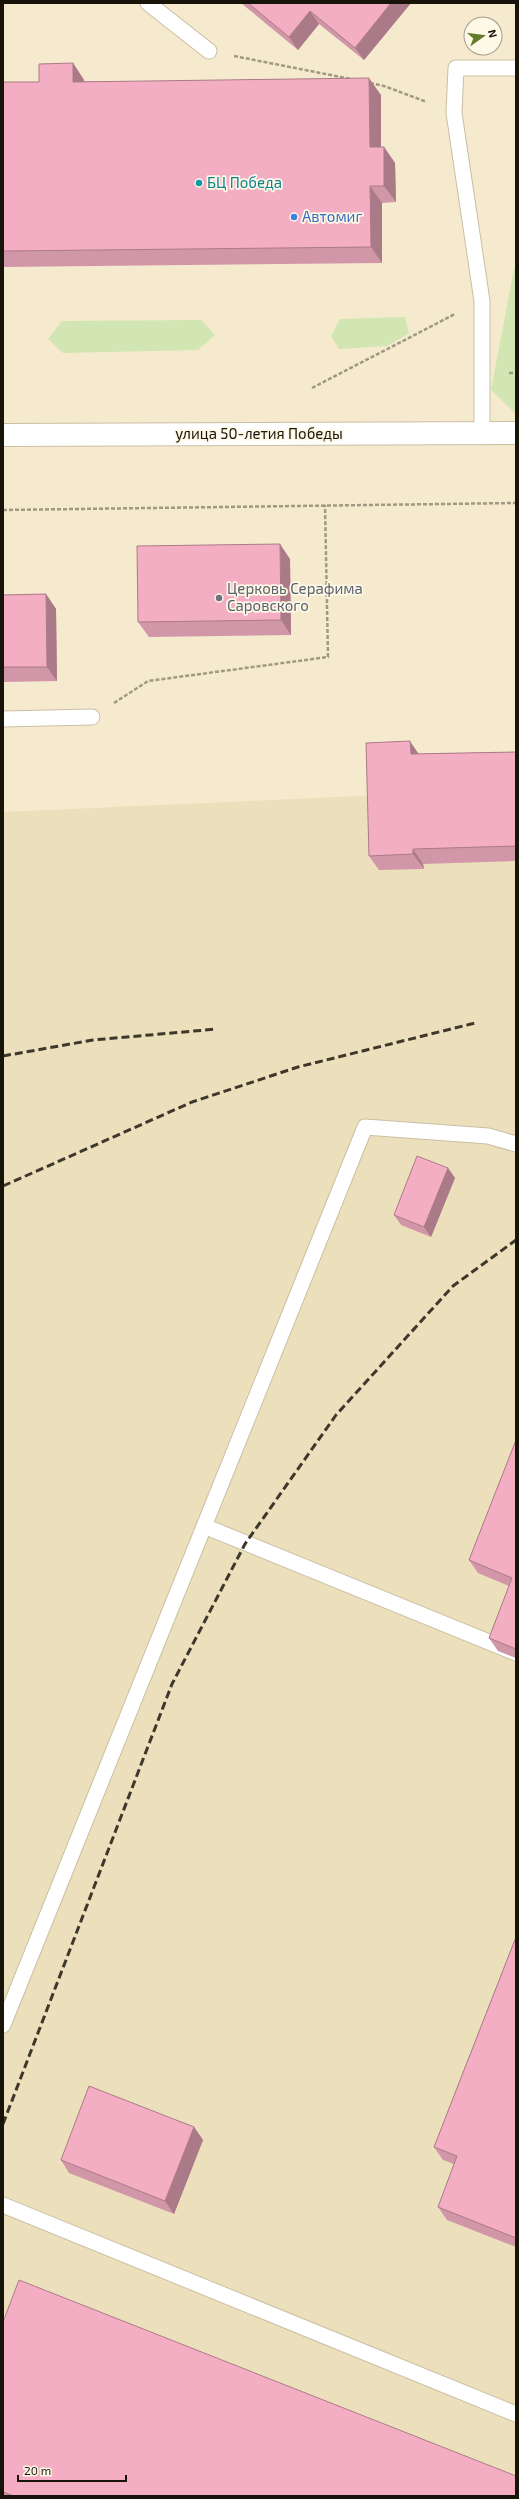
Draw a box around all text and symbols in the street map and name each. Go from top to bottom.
north arrow [463,16,503,56]
text: N [486,28,500,39]
place label: БЦ Победа [207,173,282,191]
marker: БЦ Победа [194,178,204,188]
place label: Автомиг [302,207,362,225]
marker: Автомиг [289,212,299,222]
street label: улица 50-летия Победы [175,424,343,443]
place label: Церковь Серафима Саровского [227,579,363,614]
marker: Церковь Серафима Саровского [214,593,224,603]
scale bar [18,2457,126,2483]
text: 20 m [24,2463,51,2477]

